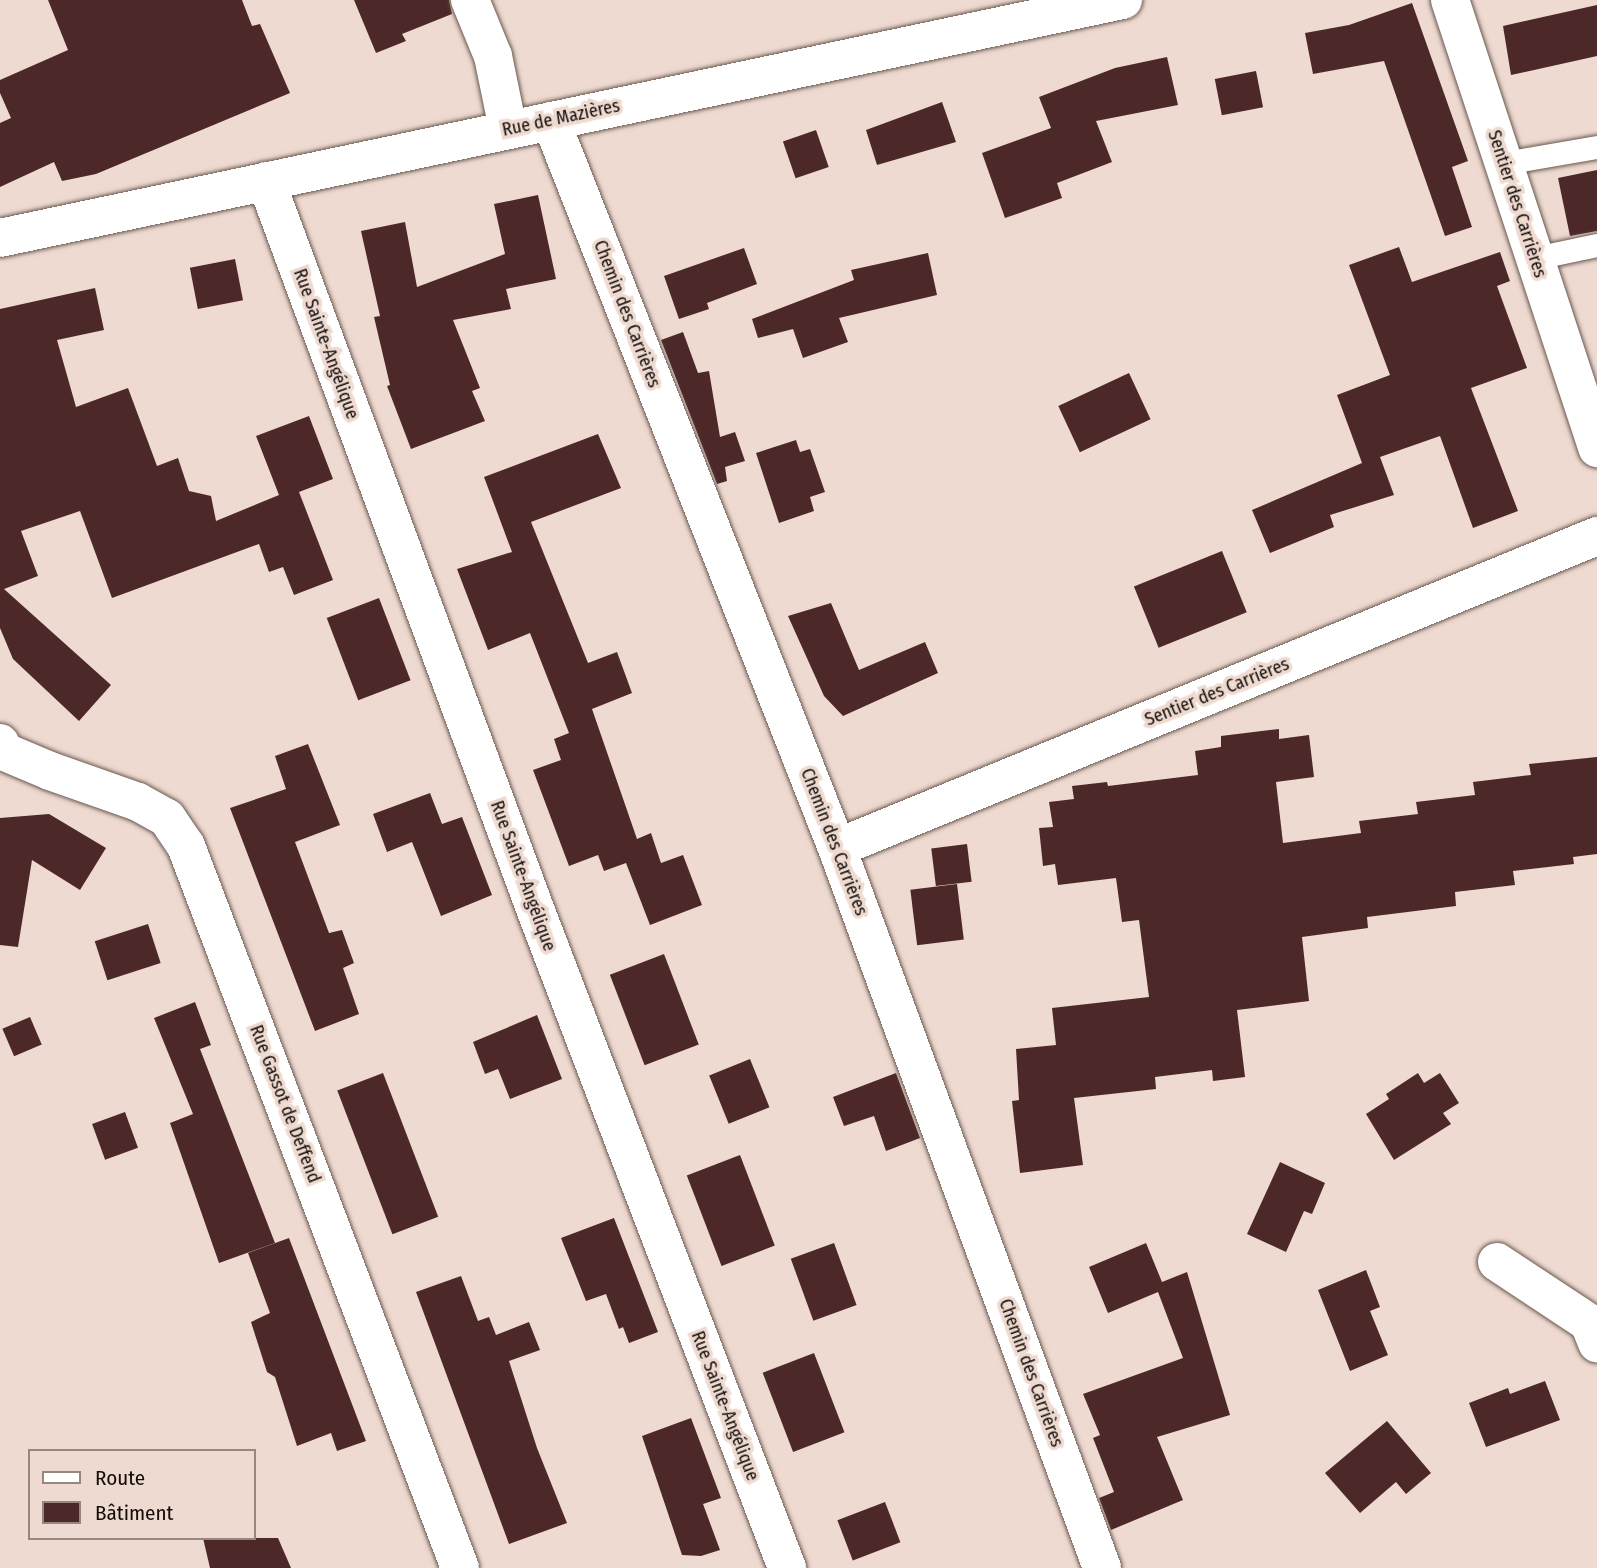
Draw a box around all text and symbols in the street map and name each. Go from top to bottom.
street label: Rue de Mazières [500,95,622,141]
street label: Sentier des Carrières [1483,128,1551,280]
street label: Chemin des Carrières [589,237,665,391]
street label: Rue Sainte-Angélique [289,266,363,422]
street label: Sentier des Carrières [1142,653,1292,731]
street label: Chemin des Carrières [796,765,872,919]
street label: Rue Sainte-Angélique [486,798,560,954]
street label: Rue Gassot de Deffend [245,1022,325,1186]
street label: Chemin des Carrières [994,1296,1068,1450]
street label: Rue Sainte-Angélique [687,1328,763,1484]
legend [28,1449,256,1540]
text: Route [95,1465,145,1491]
text: Bâtiment [95,1500,173,1526]

